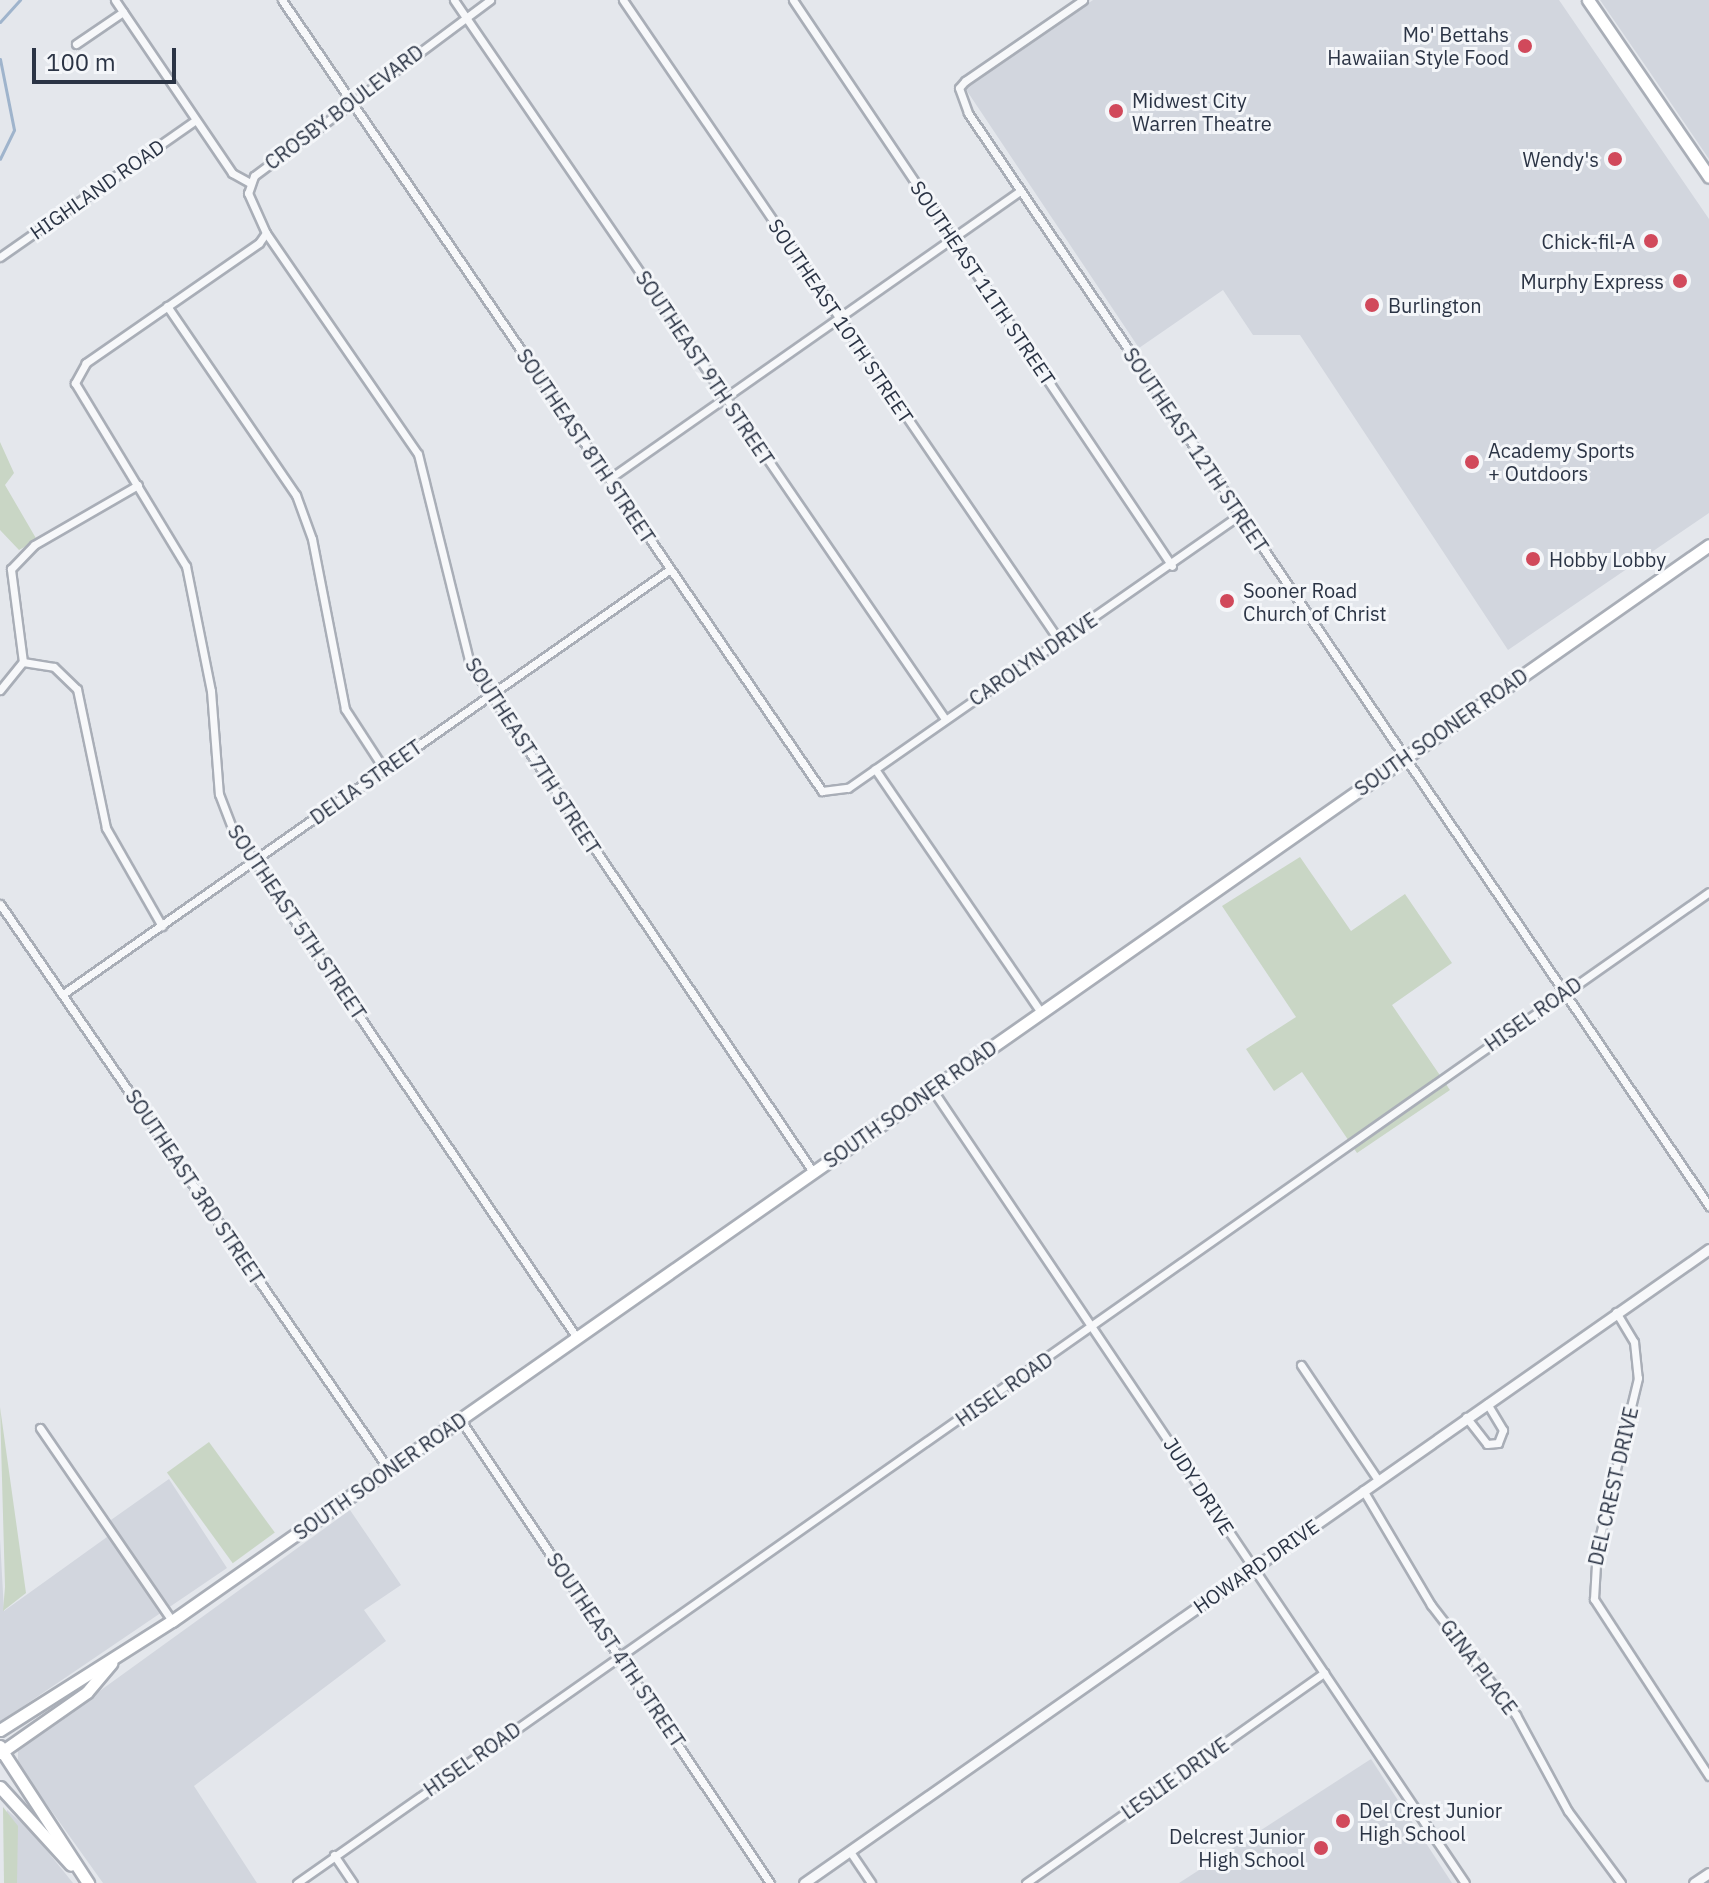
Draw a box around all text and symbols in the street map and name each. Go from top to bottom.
place label: Mo' Bettahs Hawaiian Style Food [1327,22,1509,69]
scale bar [36,32,180,82]
marker: Mo' Bettahs Hawaiian Style Food [1516,37,1534,55]
street label: CROSBY BOULEVARD [260,39,428,175]
text: 100 m [46,46,116,78]
place label: Midwest City Warren Theatre [1132,88,1272,135]
marker: Midwest City Warren Theatre [1107,102,1125,120]
street label: HIGHLAND ROAD [25,134,169,244]
place label: Wendy's [1523,147,1599,171]
marker: Wendy's [1606,150,1624,168]
street label: SOUTHEAST 11TH STREET [906,176,1060,390]
street label: SOUTHEAST 10TH STREET [764,214,918,428]
place label: Chick-fil-A [1542,229,1635,253]
marker: Chick-fil-A [1642,232,1660,250]
street label: SOUTHEAST 9TH STREET [631,266,779,470]
place label: Murphy Express [1521,269,1664,293]
marker: Murphy Express [1671,272,1689,290]
place label: Burlington [1388,293,1482,317]
marker: Burlington [1363,296,1381,314]
street label: SOUTHEAST 12TH STREET [1119,343,1273,557]
street label: SOUTHEAST 8TH STREET [512,344,660,548]
place label: Academy Sports + Outdoors [1488,438,1635,485]
marker: Academy Sports + Outdoors [1463,453,1481,471]
place label: Hobby Lobby [1549,547,1666,571]
marker: Hobby Lobby [1524,550,1542,568]
place label: Sooner Road Church of Christ [1243,578,1387,625]
marker: Sooner Road Church of Christ [1218,592,1236,610]
street label: CAROLYN DRIVE [964,607,1102,711]
street label: SOUTHEAST 7TH STREET [460,653,606,859]
street label: SOUTH SOONER ROAD [1350,663,1532,801]
street label: DELIA STREET [305,735,427,829]
street label: SOUTHEAST 5TH STREET [223,820,371,1024]
street label: HISEL ROAD [1480,972,1586,1056]
street label: SOUTH SOONER ROAD [819,1035,1001,1173]
street label: SOUTHEAST 3RD STREET [121,1085,269,1289]
street label: HISEL ROAD [951,1347,1057,1431]
street label: DEL CREST DRIVE [1583,1404,1643,1568]
street label: SOUTH SOONER ROAD [289,1407,471,1545]
street label: JUDY DRIVE [1159,1433,1239,1539]
street label: HOWARD DRIVE [1189,1514,1323,1618]
street label: SOUTHEAST 4TH STREET [542,1548,690,1752]
street label: GINA PLACE [1436,1615,1522,1719]
street label: HISEL ROAD [419,1717,525,1801]
street label: LESLIE DRIVE [1117,1732,1233,1824]
place label: Del Crest Junior High School [1359,1798,1502,1845]
marker: Del Crest Junior High School [1334,1812,1352,1830]
place label: Delcrest Junior High School [1169,1824,1305,1871]
marker: Delcrest Junior High School [1312,1839,1330,1857]

